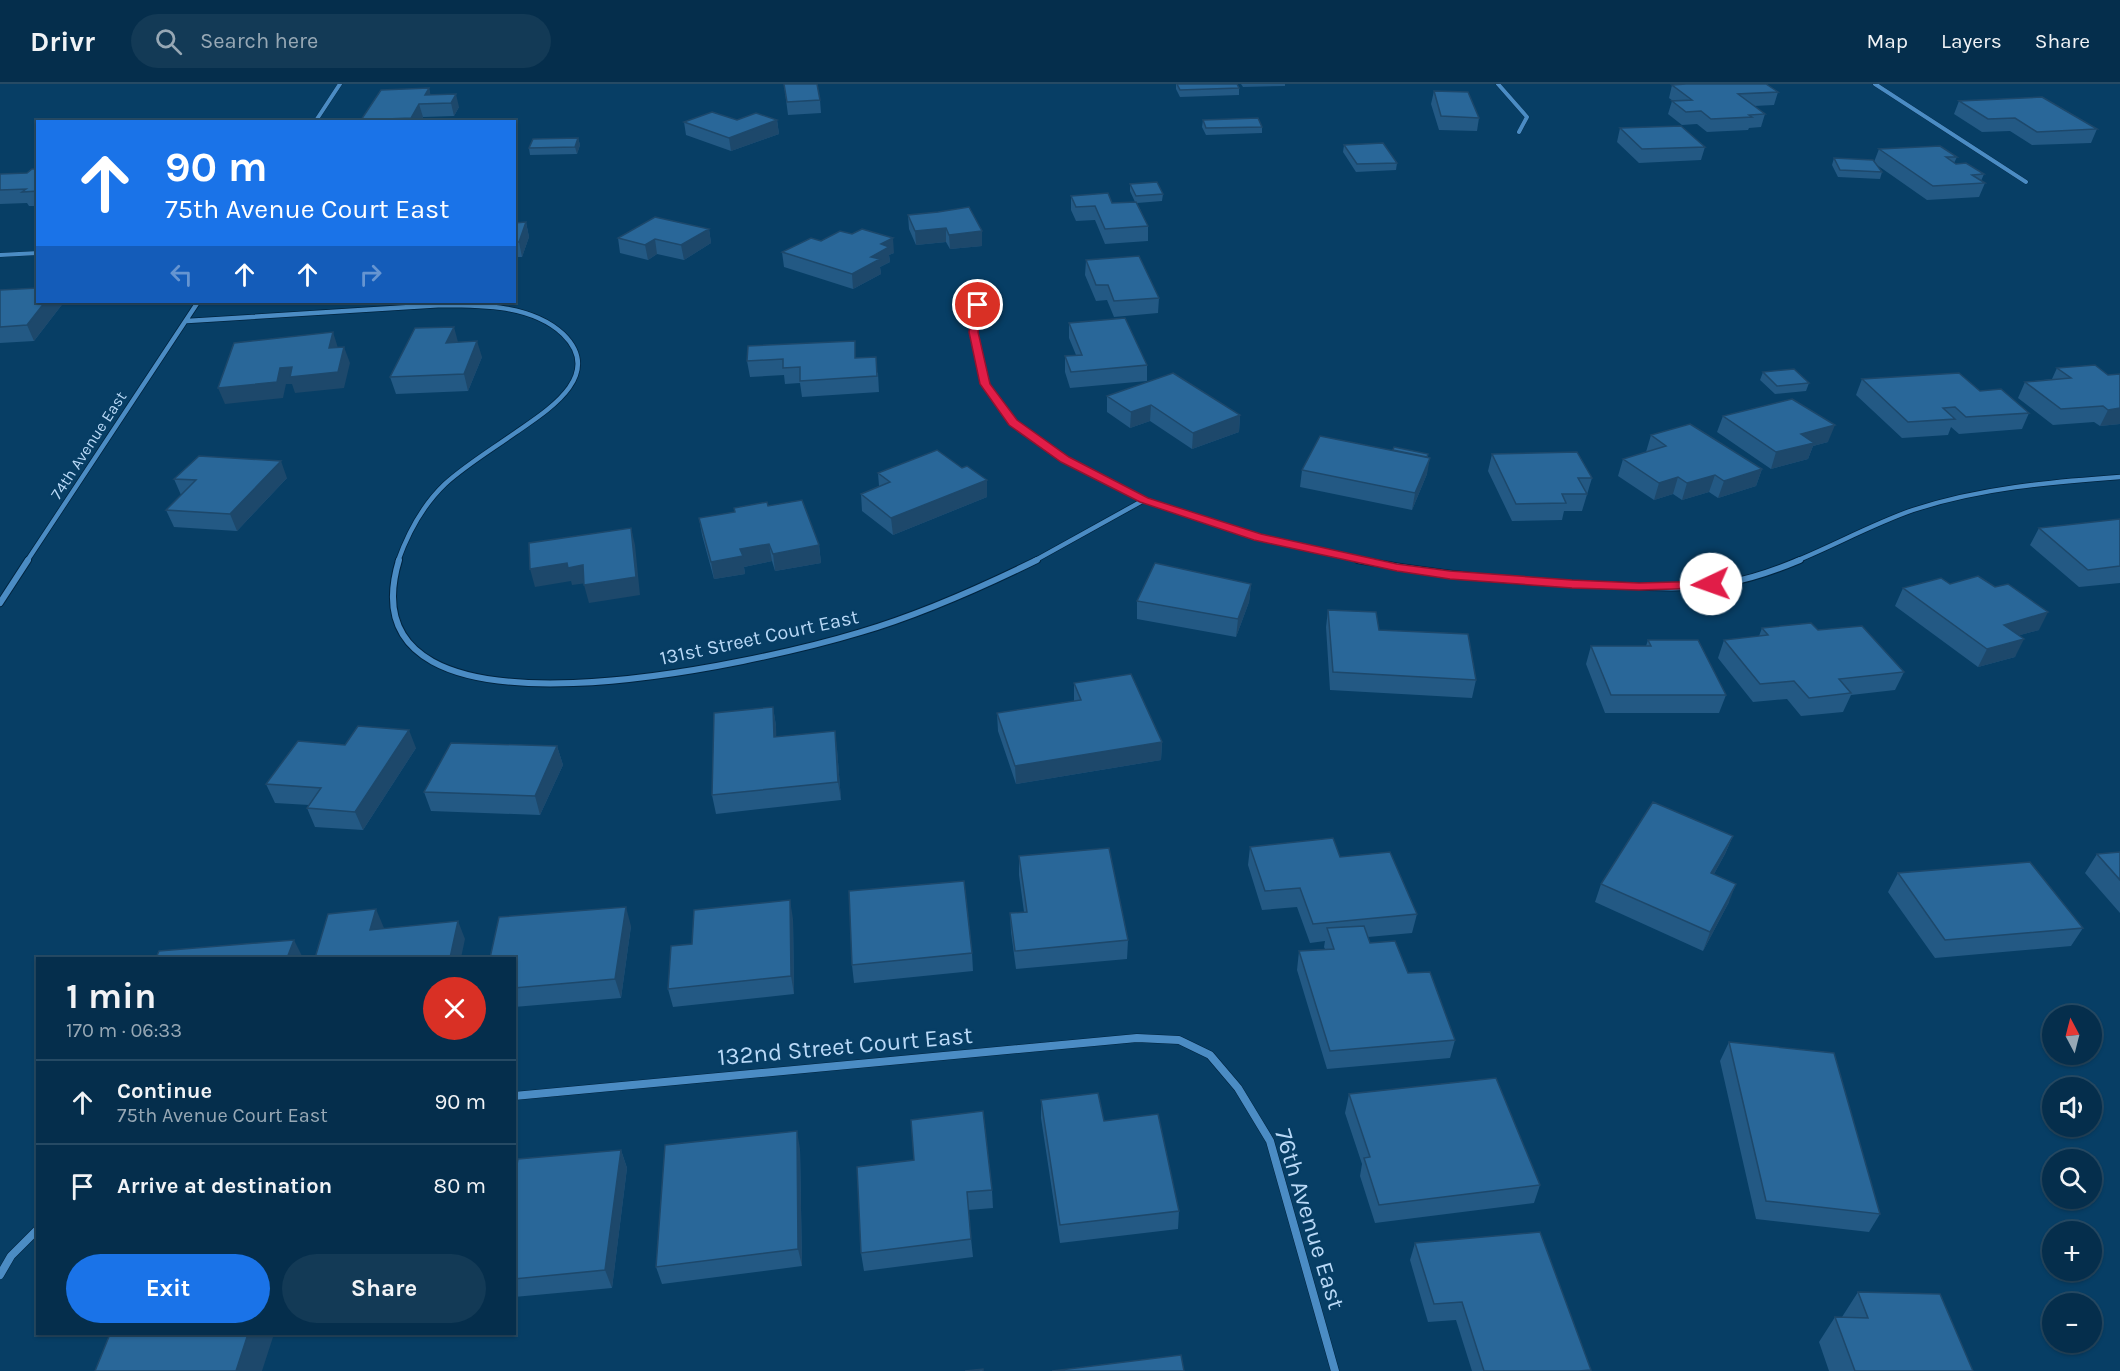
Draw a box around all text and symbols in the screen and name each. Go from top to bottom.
search box [131,14,551,68]
text: Drivr [30,25,95,58]
icon: search [152,25,185,58]
text: Search here [200,28,318,54]
text: Map [1866,29,1908,53]
text: Layers [1941,29,2002,53]
text: Share [2035,29,2090,53]
text: 90 m [165,142,268,192]
icon: ahead [66,144,144,222]
text: 75th Avenue Court East [165,193,449,225]
icon: left [165,258,198,291]
icon: ahead [228,258,261,291]
icon: ahead [291,258,324,291]
icon: right [354,258,387,291]
pin [952,279,1003,330]
icon: arrive [961,288,994,321]
street label: 74th Avenue East [47,388,130,503]
position arrow [1679,552,1743,616]
street label: 131st Street Court East [658,605,861,670]
text: 1 min [66,975,156,1017]
button: close [423,977,486,1040]
north arrow [2042,1005,2102,1065]
map controls [2042,1005,2102,1353]
text: 170 m · 06:33 [66,1019,182,1042]
street label: 132nd Street Court East [716,1021,974,1071]
button: sound [2042,1077,2102,1137]
text: Continue [117,1078,212,1104]
icon: ahead [66,1086,99,1119]
text: 90 m [434,1089,486,1115]
text: 75th Avenue Court East [117,1104,328,1127]
street label: 76th Avenue East [1269,1125,1351,1313]
button: search [2042,1149,2102,1209]
icon: arrive [66,1170,99,1203]
text: Arrive at destination [117,1173,332,1199]
text: 80 m [434,1173,486,1199]
button: + [2042,1221,2102,1281]
button: Exit [66,1254,270,1323]
button: Share [282,1254,486,1323]
button: − [2042,1293,2102,1353]

